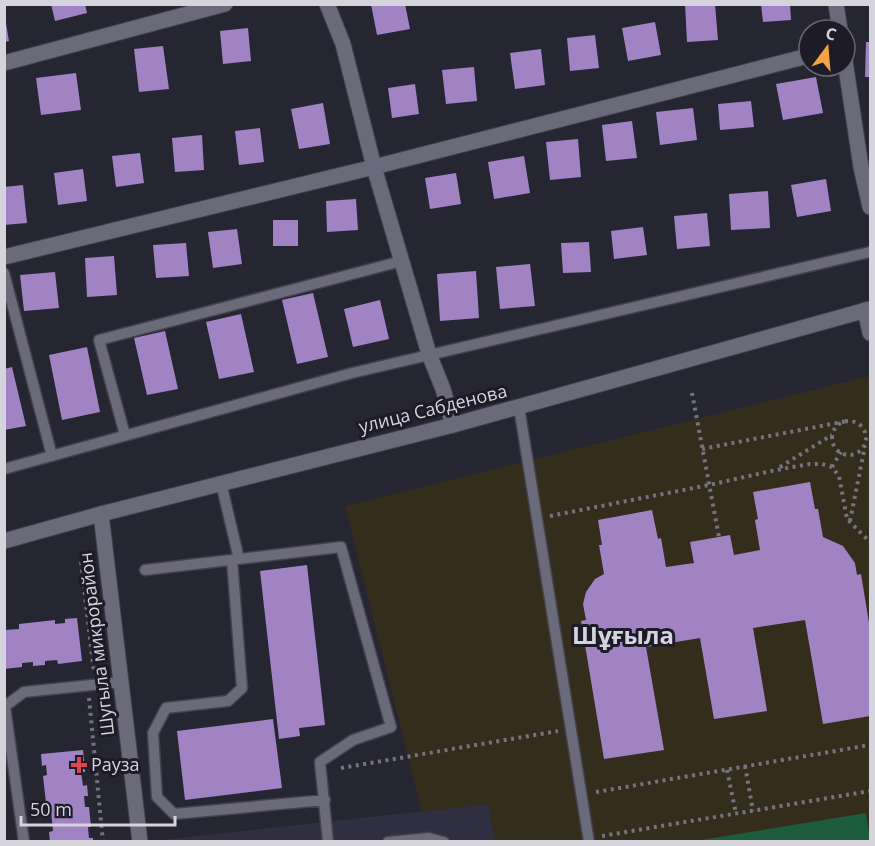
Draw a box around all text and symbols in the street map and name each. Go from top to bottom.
north arrow [797,18,857,78]
text: С [823,22,839,46]
street label: улица Сабденова [356,378,509,438]
street label: Шугыла микрорайон [73,551,119,737]
district label: Шұғыла [572,618,674,651]
place label: Рауза [91,752,140,776]
marker: Рауза [72,758,86,772]
scale bar [21,789,176,827]
text: 50 m [30,797,72,821]

